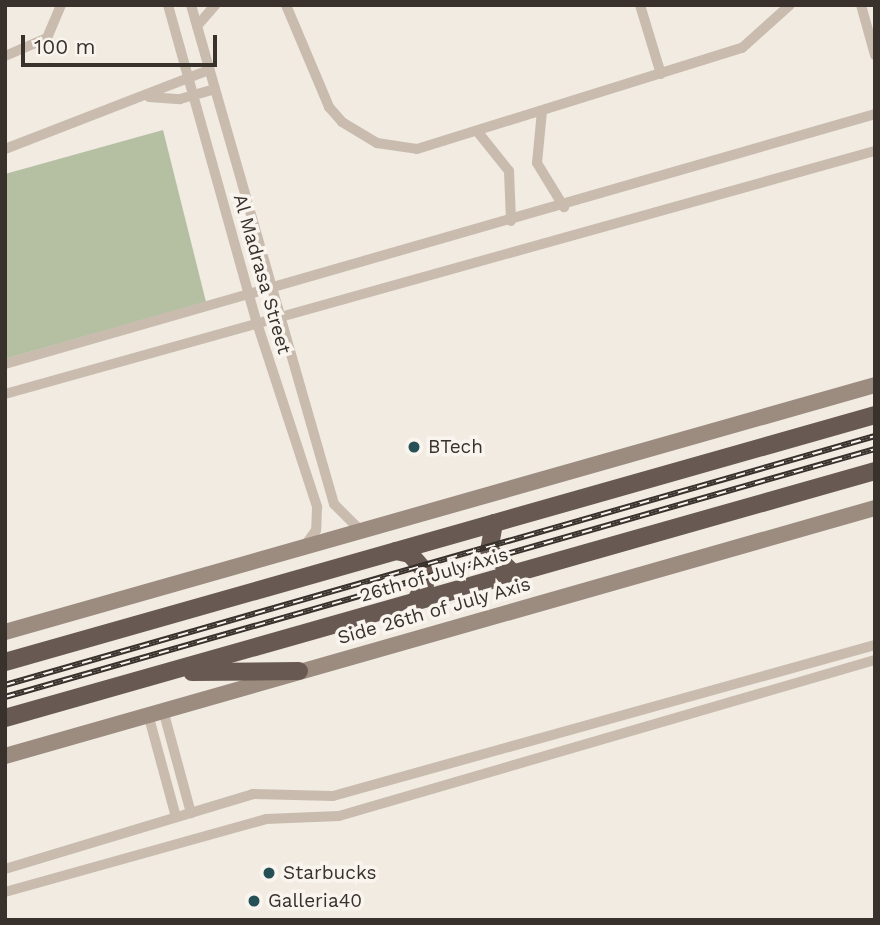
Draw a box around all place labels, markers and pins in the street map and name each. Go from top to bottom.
place label: BTech [428,436,483,458]
marker: BTech [406,439,422,455]
place label: Starbucks [283,862,376,884]
marker: Starbucks [261,865,277,881]
place label: Galleria40 [268,890,362,912]
marker: Galleria40 [246,893,262,909]

